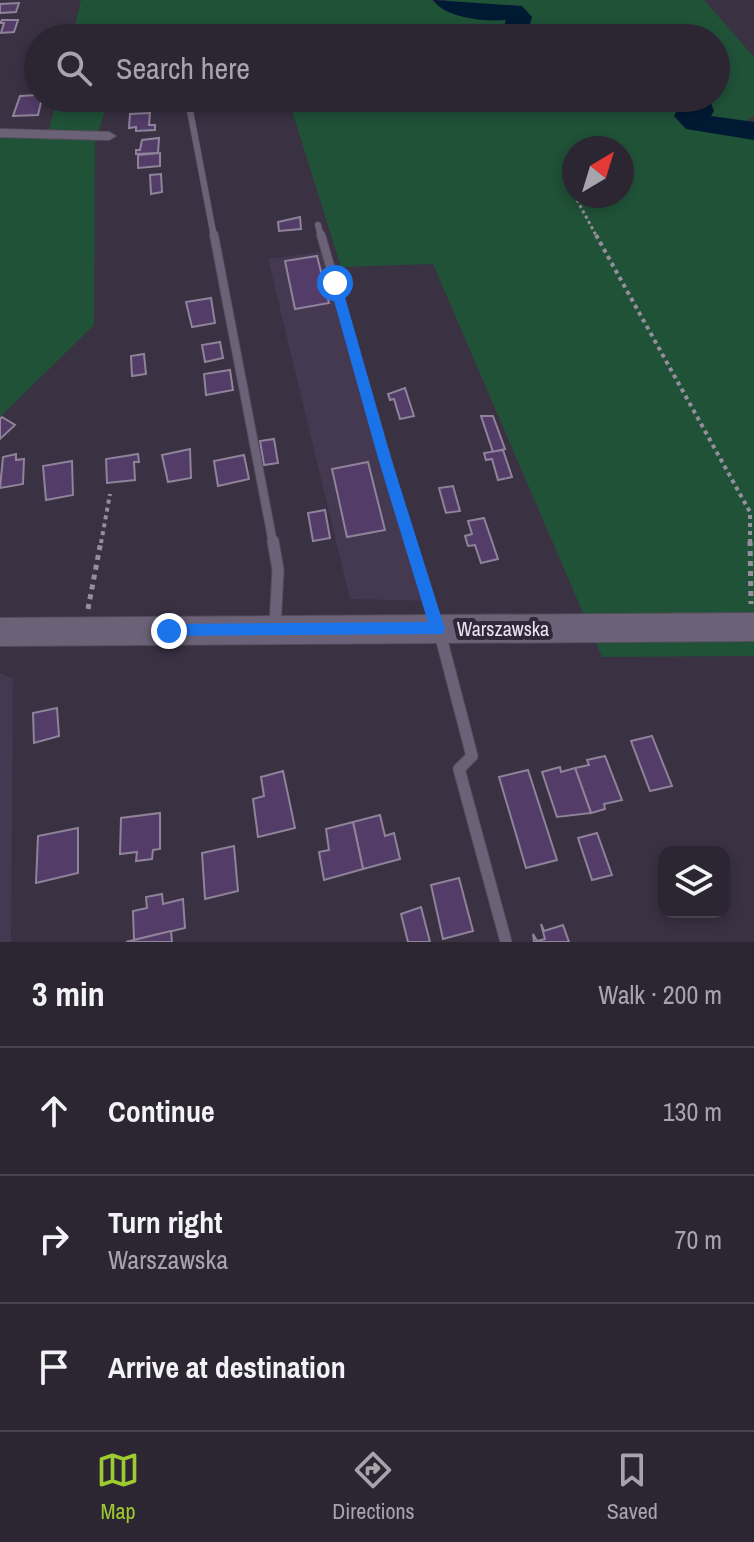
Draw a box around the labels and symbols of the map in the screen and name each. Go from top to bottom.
north arrow [562,136,634,208]
route start [317,265,353,301]
route end [151,613,187,649]
street label: Warszawska [457,615,549,642]

